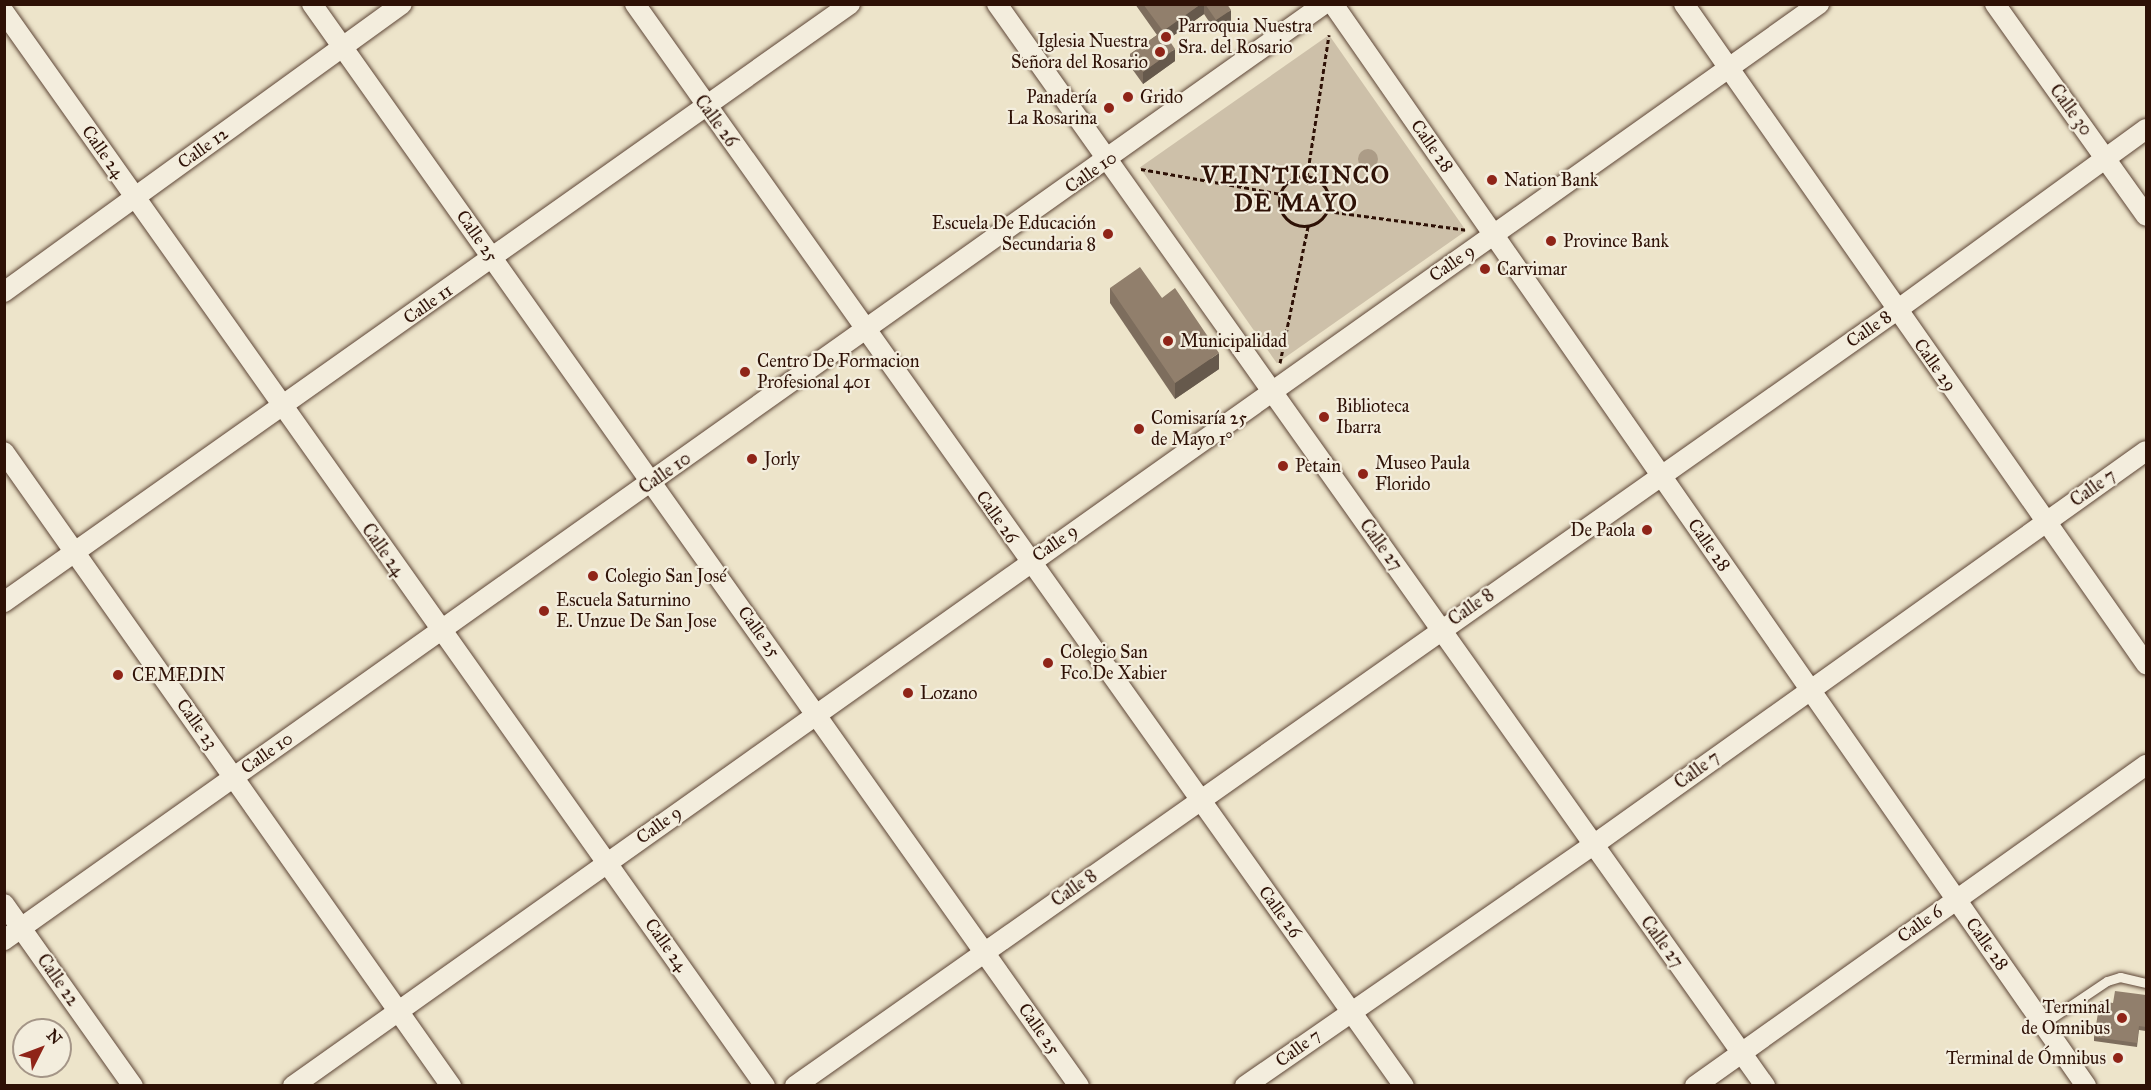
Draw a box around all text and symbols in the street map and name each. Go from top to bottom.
place label: Parroquia Nuestra Sra. del Rosario [1178,16,1312,58]
marker: Parroquia Nuestra Sra. del Rosario [1159,30,1173,44]
place label: Iglesia Nuestra Señora del Rosario [1011,31,1148,74]
marker: Iglesia Nuestra Señora del Rosario [1153,45,1167,59]
street label: Calle 30 [2045,80,2097,140]
place label: Grido [1140,86,1183,108]
place label: Panadería La Rosarina [1007,87,1097,130]
marker: Grido [1121,90,1135,104]
street label: Calle 26 [690,91,742,151]
marker: Panadería La Rosarina [1102,101,1116,115]
street label: Calle 28 [1406,115,1458,177]
street label: Calle 24 [77,121,129,183]
street label: Calle 12 [174,123,232,173]
street label: Calle 10 [1061,146,1121,198]
district label: VEINTICINCO DE MAYO [1202,162,1390,218]
place label: Nation Bank [1504,169,1598,191]
marker: Nation Bank [1485,173,1499,187]
street label: Calle 25 [452,206,502,266]
place label: Escuela De Educación Secundaria 8 [932,213,1096,256]
marker: Escuela De Educación Secundaria 8 [1101,227,1115,241]
place label: Province Bank [1563,230,1669,252]
marker: Province Bank [1544,234,1558,248]
street label: Calle 9 [1425,240,1479,286]
place label: Carvimar [1497,258,1567,280]
marker: Carvimar [1478,262,1492,276]
street label: Calle 11 [399,279,457,329]
street label: Calle 8 [1842,306,1896,352]
place label: Municipalidad [1180,330,1287,352]
marker: Municipalidad [1161,334,1175,348]
street label: Calle 29 [1909,334,1961,396]
place label: Centro De Formacion Profesional 401 [757,351,919,394]
marker: Centro De Formacion Profesional 401 [738,365,752,379]
place label: Biblioteca Ibarra [1336,396,1409,438]
place label: Comisaría 25 de Mayo 1° [1151,408,1247,450]
marker: Biblioteca Ibarra [1317,410,1331,424]
marker: Comisaría 25 de Mayo 1° [1132,422,1146,436]
street label: Calle 10 [635,447,695,499]
place label: Jorly [764,448,800,470]
marker: Jorly [745,452,759,466]
place label: Museo Paula Florido [1375,453,1470,496]
place label: Petain [1295,455,1341,477]
marker: Petain [1276,459,1290,473]
street label: Calle 7 [2066,465,2120,511]
marker: Museo Paula Florido [1356,467,1370,481]
street label: Calle 26 [971,487,1023,547]
street label: Calle 28 [1683,514,1735,576]
street label: Calle 27 [1355,515,1407,575]
street label: Calle 24 [357,519,409,581]
place label: De Paola [1570,519,1635,541]
street label: Calle 9 [1028,520,1082,566]
marker: De Paola [1640,523,1654,537]
place label: Colegio San José [605,565,727,587]
marker: Colegio San José [586,569,600,583]
street label: Calle 8 [1444,584,1498,630]
place label: Escuela Saturnino E. Unzue De San Jose [556,590,717,632]
street label: Calle 25 [733,602,785,662]
marker: Escuela Saturnino E. Unzue De San Jose [537,604,551,618]
place label: Colegio San Fco.De Xabier [1060,642,1167,684]
marker: Colegio San Fco.De Xabier [1041,656,1055,670]
place label: CEMEDIN [132,664,226,686]
marker: CEMEDIN [109,666,127,684]
place label: Lozano [920,682,977,704]
marker: Lozano [901,686,915,700]
street label: Calle 23 [172,694,222,754]
street label: Calle 10 [237,727,297,779]
street label: Calle 7 [1670,746,1724,794]
street label: Calle 9 [632,801,686,849]
street label: Calle 8 [1047,865,1101,911]
street label: Calle 26 [1254,882,1306,942]
street label: Calle 6 [1893,901,1947,947]
street label: Calle 27 [1636,912,1688,972]
street label: Calle 28 [1961,913,2013,975]
street label: Calle 24 [640,914,692,976]
street label: Calle 22 [32,950,84,1010]
place label: Terminal de Omnibus [2021,997,2110,1040]
street label: Calle 25 [1014,999,1064,1059]
marker: Terminal de Omnibus [2115,1011,2129,1025]
north arrow [12,1018,72,1078]
street label: Calle 7 [1271,1024,1325,1072]
text: N [43,1026,66,1048]
place label: Terminal de Ómnibus [1946,1047,2106,1069]
marker: Terminal de Ómnibus [2111,1051,2125,1065]

